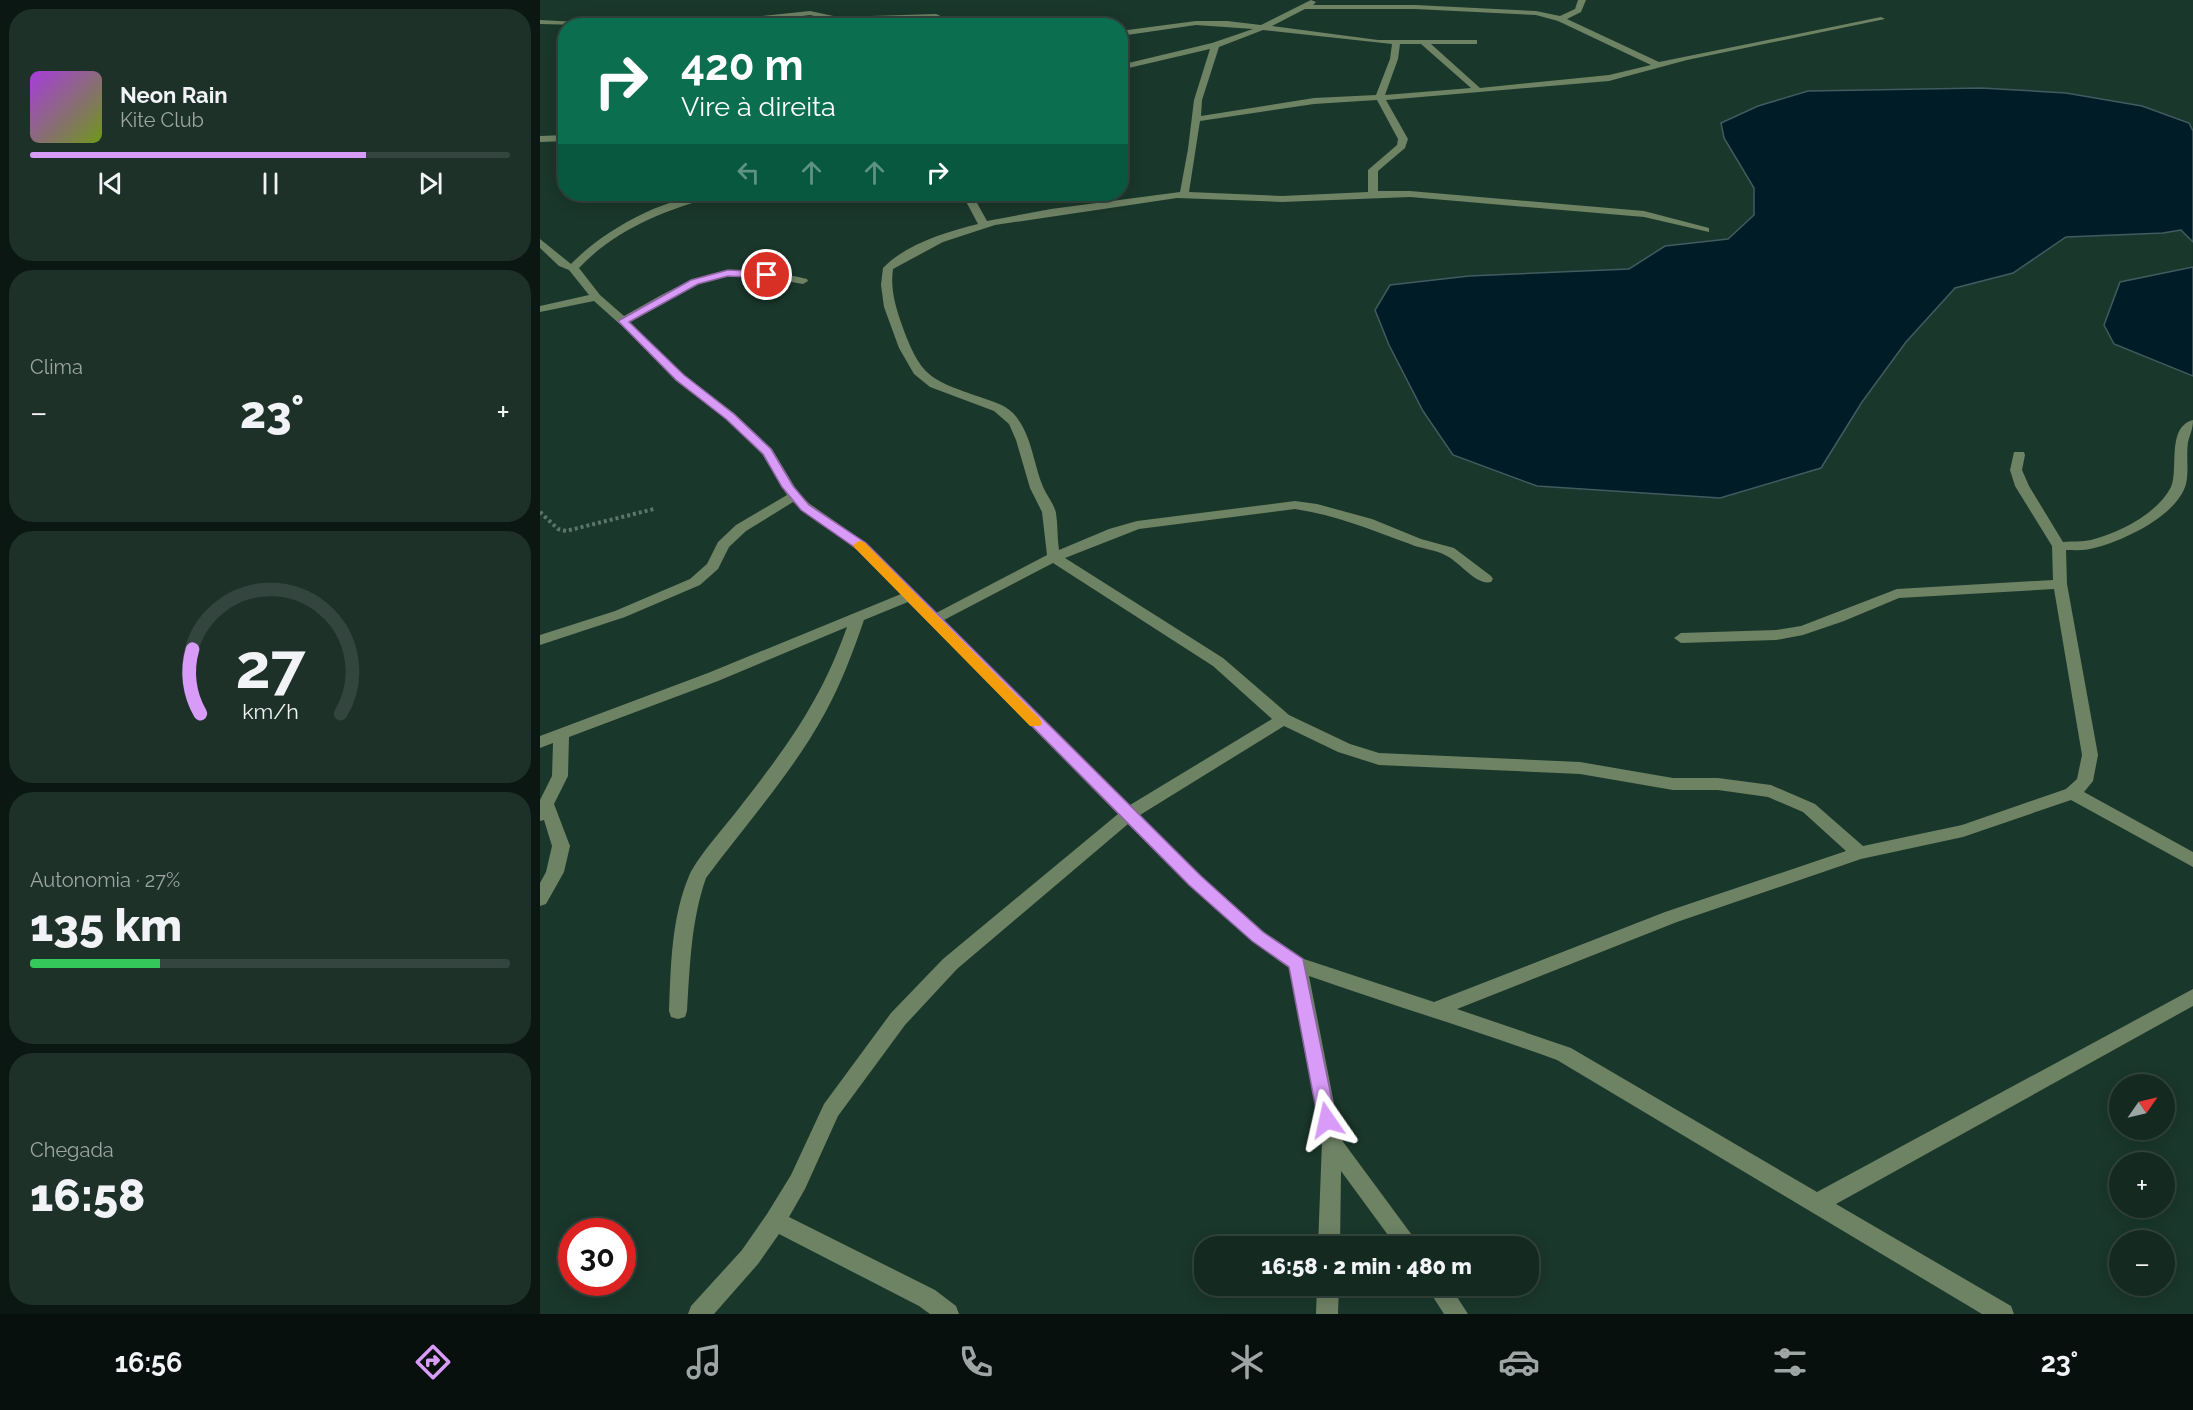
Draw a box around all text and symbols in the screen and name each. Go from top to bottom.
text: 420 m [681,41,804,90]
icon: right [582,42,660,120]
text: Neon Rain [120,82,228,108]
text: Vire à direita [681,91,836,122]
text: Kite Club [120,108,204,132]
icon: left [732,156,765,189]
icon: ahead [795,156,828,189]
icon: ahead [858,156,891,189]
icon: right [921,156,954,189]
icon: previous [94,167,127,200]
icon: pause [254,167,287,200]
icon: next [414,167,447,200]
pin [741,249,792,300]
icon: arrive [750,258,783,291]
text: Clima [30,355,83,379]
text: 23° [240,386,304,439]
text: − [30,393,48,432]
text: + [496,393,510,432]
text: 27 [235,629,306,703]
text: km/h [242,699,298,724]
text: Autonomia · 27% [30,868,180,892]
text: 135 km [30,899,182,952]
north arrow [2109,1074,2175,1140]
map controls [2109,1074,2175,1296]
position arrow [1295,1088,1359,1152]
text: Chegada [30,1138,114,1162]
button: + [2109,1152,2175,1218]
text: 16:58 [30,1169,145,1222]
speed limit sign: 30 [558,1218,636,1296]
button: − [2109,1230,2175,1296]
text: 16:58 · 2 min · 480 m [1261,1253,1472,1279]
icon: directions [412,1341,454,1383]
icon: music [683,1341,725,1383]
icon: phone [955,1341,997,1383]
icon: climate [1226,1341,1268,1383]
icon: car [1498,1341,1540,1383]
icon: filters [1769,1341,1811,1383]
text: 16:56 [115,1347,182,1378]
text: 23° [2041,1347,2078,1378]

